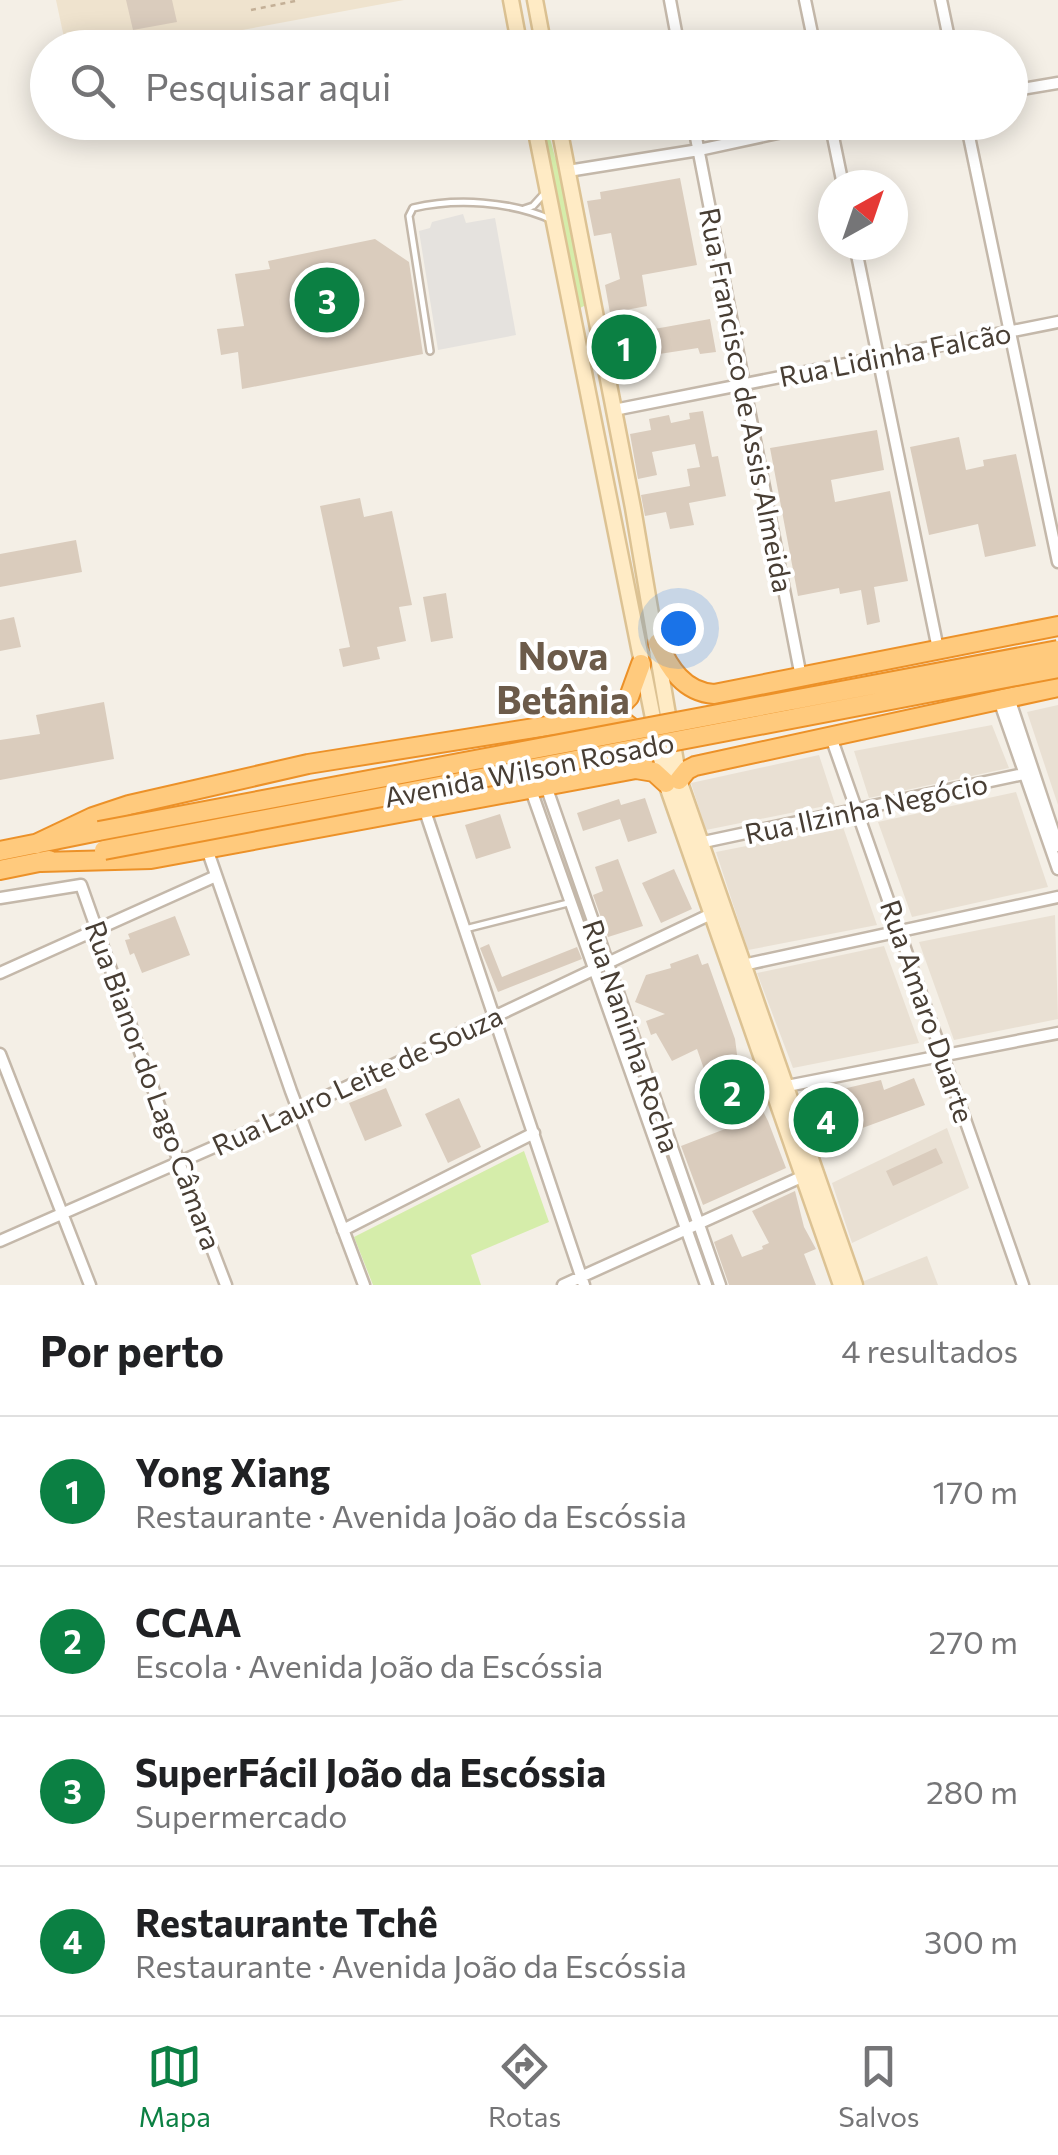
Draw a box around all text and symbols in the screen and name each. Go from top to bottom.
search box [30,30,1028,140]
icon: search [65,58,120,113]
text: Pesquisar aqui [145,62,391,109]
north arrow [818,170,908,260]
street label: Rua Francisco de Assis Almeida [693,205,801,595]
pin: 3 [294,262,360,338]
pin: 1 [592,310,656,384]
street label: Rua Lidinha Falcão [776,315,1014,393]
your location [653,603,704,654]
district label: Nova Betânia [496,631,630,722]
street label: Avenida Wilson Rosado [381,724,677,814]
street label: Rua Ilzinha Negócio [741,766,991,850]
street label: Rua Amaro Duarte [874,895,982,1127]
street label: Rua Naninha Rocha [576,915,688,1157]
street label: Rua Bianor do Lago Câmara [79,916,229,1254]
street label: Rua Lauro Leite de Souza [206,998,508,1162]
pin: 2 [700,1054,764,1130]
pin: 4 [794,1082,858,1158]
text: Por perto [40,1324,224,1376]
text: 4 resultados [841,1330,1018,1370]
text: Yong Xiang [135,1448,331,1495]
text: 1 [65,1471,80,1511]
text: 170 m [933,1471,1018,1511]
text: Restaurante · Avenida João da Escóssia [135,1495,687,1535]
text: CCAA [135,1598,242,1645]
text: 2 [63,1621,82,1661]
text: 270 m [929,1621,1018,1661]
text: Escola · Avenida João da Escóssia [135,1645,603,1685]
text: SuperFácil João da Escóssia [135,1748,606,1795]
text: 3 [63,1771,82,1811]
text: 280 m [926,1771,1018,1811]
text: Supermercado [135,1795,347,1835]
text: Restaurante Tchê [135,1898,438,1945]
text: 4 [63,1921,82,1961]
text: 300 m [924,1921,1018,1961]
text: Restaurante · Avenida João da Escóssia [135,1945,687,1985]
tab: Mapa [139,2039,211,2133]
tab: Rotas [488,2039,561,2133]
tab: Salvos [838,2039,919,2133]

